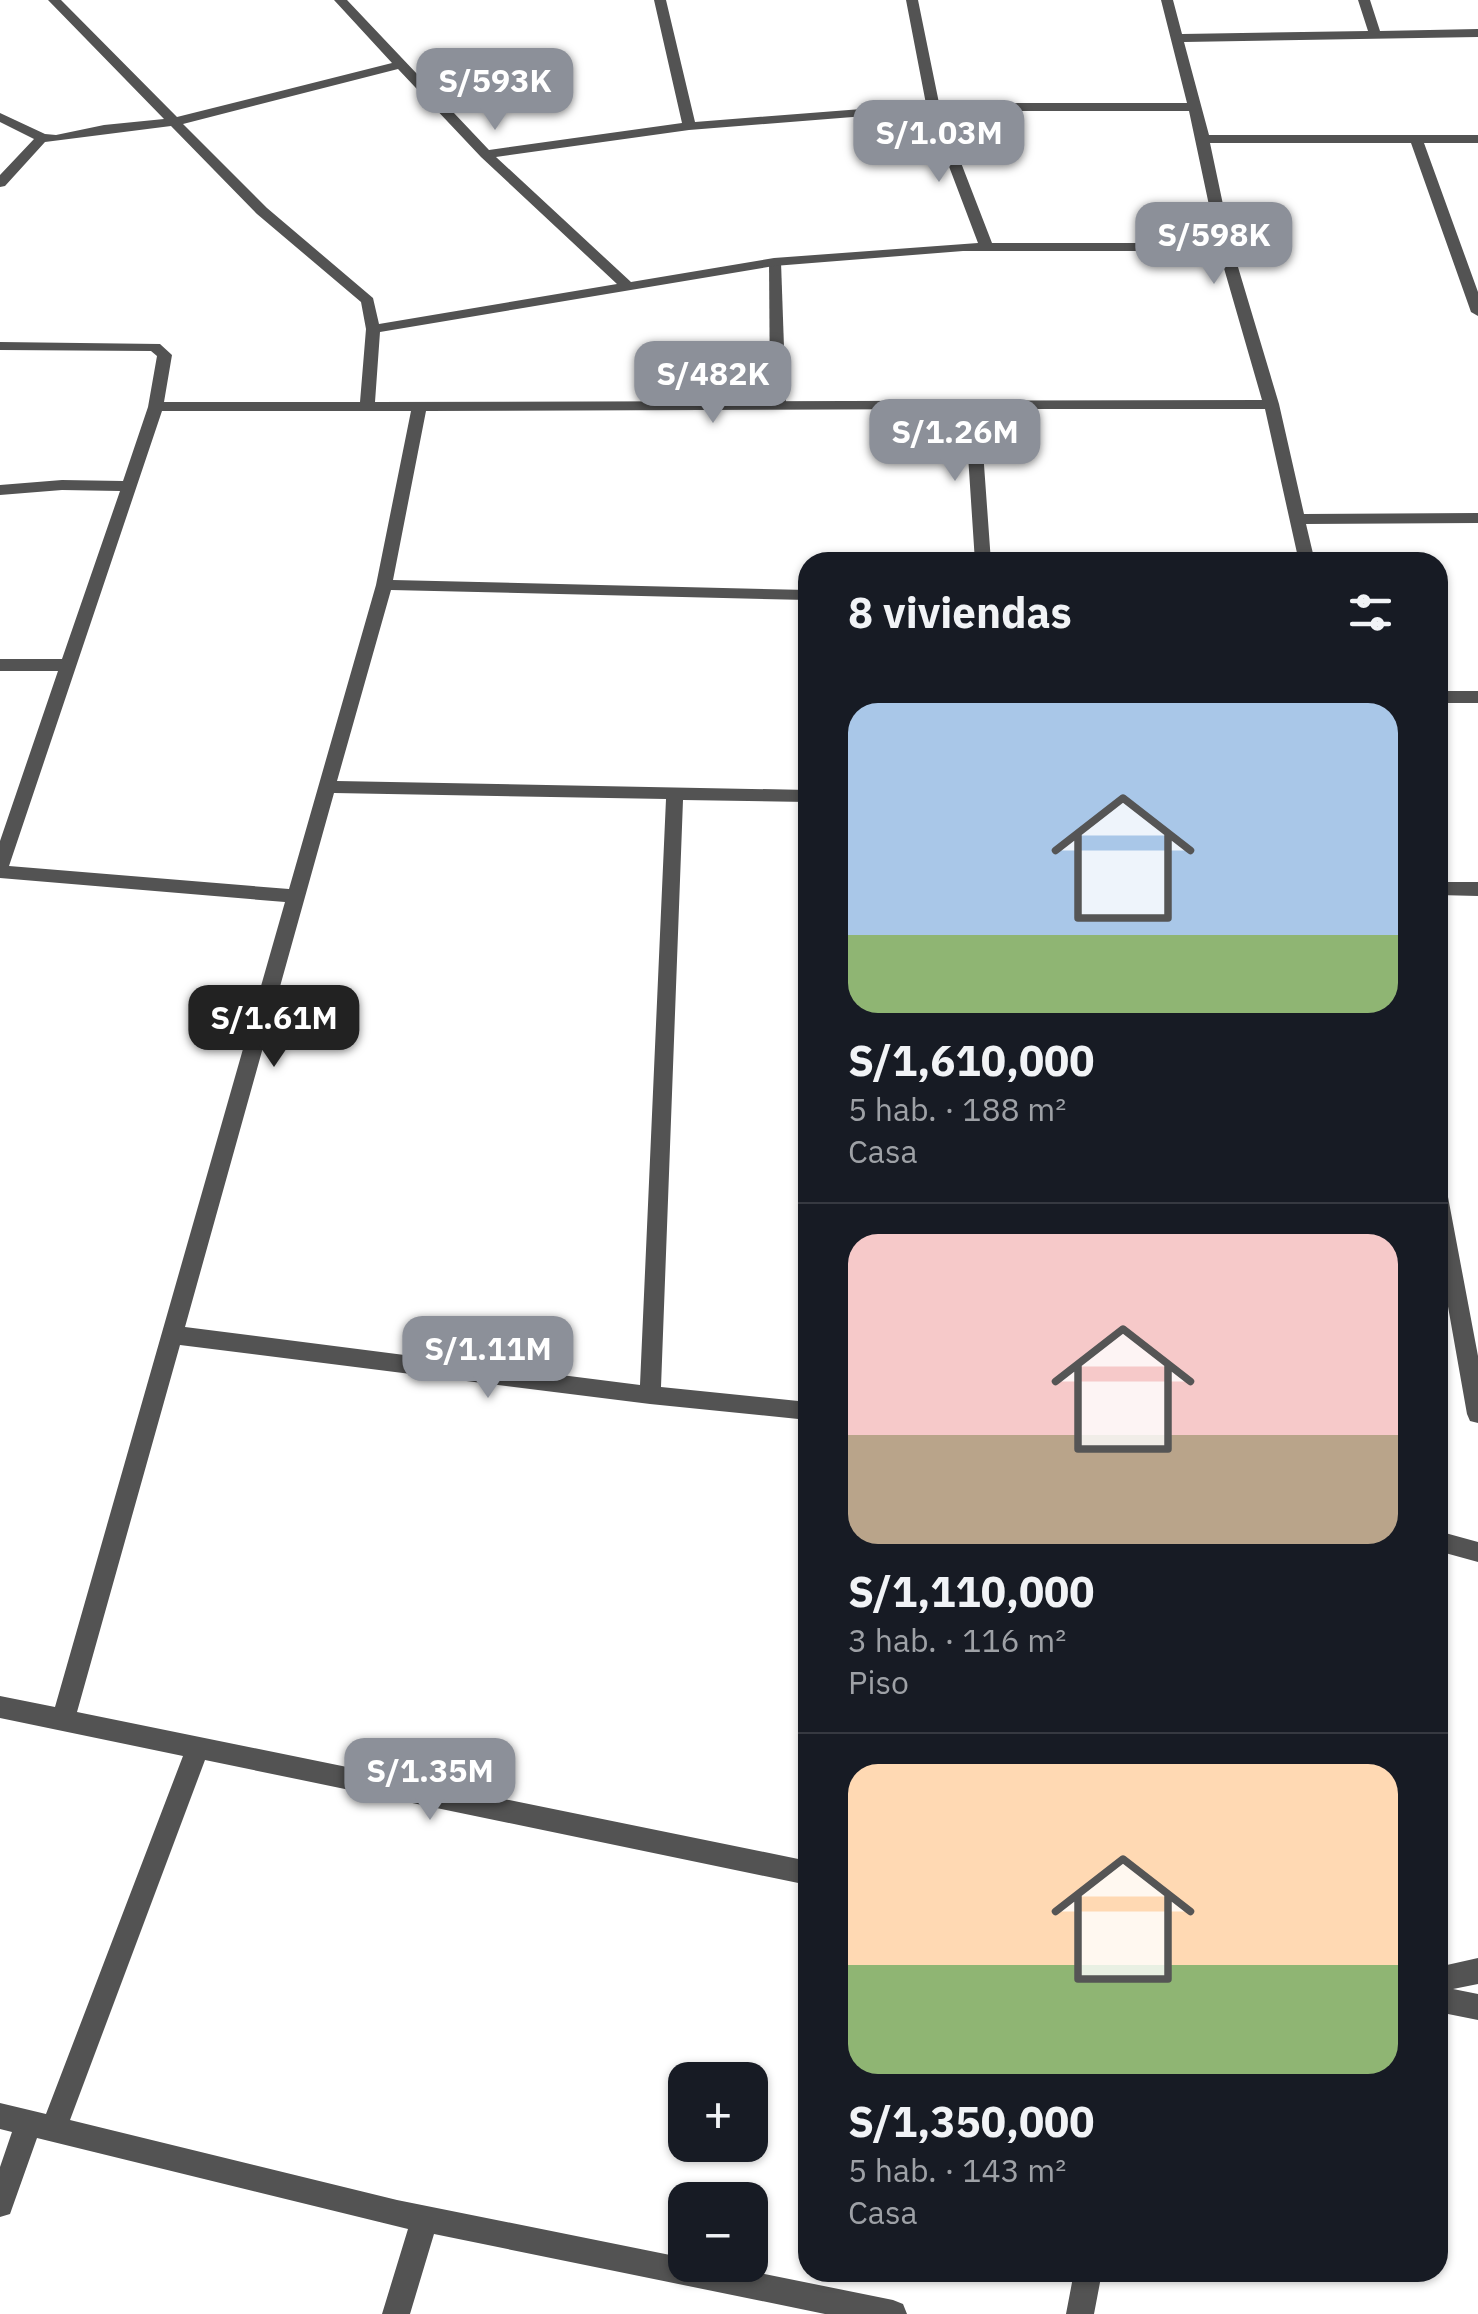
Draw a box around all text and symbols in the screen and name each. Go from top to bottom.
pin: S/593K [414,48,576,133]
text: S/593K [438,59,552,101]
pin: S/1.03M [847,100,1031,185]
text: S/1.03M [875,111,1003,153]
pin: S/598K [1133,202,1295,287]
text: S/598K [1157,213,1271,255]
pin: S/482K [632,341,794,426]
text: S/482K [656,352,770,394]
pin: S/1.26M [863,399,1047,484]
text: S/1.26M [891,410,1019,452]
text: 8 viviendas [848,585,1072,640]
icon: filters [1343,585,1398,640]
icon: home [1033,768,1213,948]
pin: S/1.61M [182,985,366,1070]
text: S/1.61M [210,996,338,1038]
text: S/1,610,000 [848,1033,1095,1088]
text: 5 hab. · 188 m² [848,1088,1066,1130]
text: Casa [848,1130,918,1172]
icon: home [1033,1299,1213,1479]
pin: S/1.11M [396,1316,580,1401]
text: S/1.11M [424,1327,552,1369]
text: S/1,110,000 [848,1564,1095,1619]
text: 3 hab. · 116 m² [848,1619,1066,1661]
text: Piso [848,1661,909,1703]
pin: S/1.35M [338,1738,522,1823]
text: S/1.35M [366,1749,494,1791]
icon: home [1033,1829,1213,2009]
map controls [668,2062,768,2282]
button: + [668,2062,768,2162]
text: S/1,350,000 [848,2094,1095,2149]
text: 5 hab. · 143 m² [848,2149,1066,2191]
button: − [668,2182,768,2282]
text: Casa [848,2191,918,2233]

